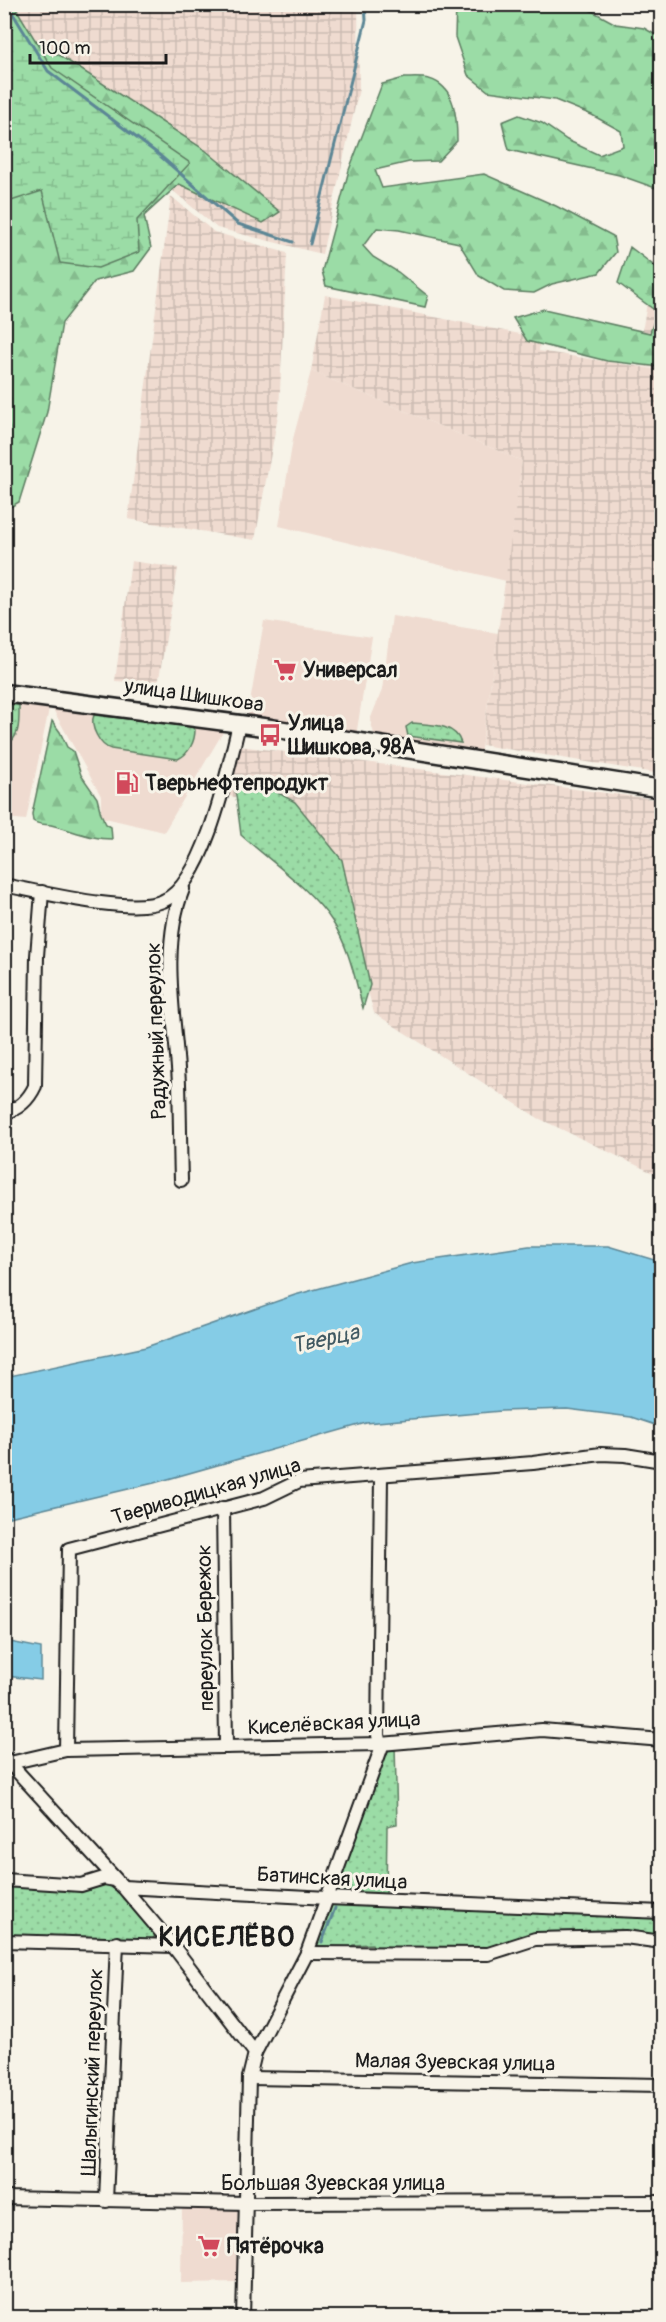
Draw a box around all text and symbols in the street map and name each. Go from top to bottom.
scale bar [30,27,166,65]
text: 100 m [39,37,91,60]
supermarket icon: Универсал [272,657,298,683]
place label: Универсал [303,657,398,684]
street label: улица Шишкова [122,672,265,719]
place label: Улица Шишкова, 98А [287,710,415,761]
bus stop icon: Улица Шишкова, 98А [257,722,283,748]
fuel station icon: Тверьнефтепродукт [114,770,140,796]
place label: Тверьнефтепродукт [144,770,329,797]
street label: Радужный переулок [140,942,173,1120]
water label: Тверца [289,1318,363,1360]
street label: Твериводицкая улица [108,1452,304,1531]
street label: переулок Бережок [191,1544,220,1712]
street label: Киселёвская улица [247,1705,421,1742]
street label: Батинская улица [256,1861,408,1896]
district label: КИСЕЛЁВО [158,1921,296,1954]
street label: Шалыгинский переулок [75,1968,110,2176]
street label: Малая Зуевская улица [355,2047,555,2078]
street label: Большая Зуевская улица [221,2170,445,2197]
supermarket icon: Пятёрочка [196,2233,222,2259]
place label: Пятёрочка [227,2233,324,2260]

